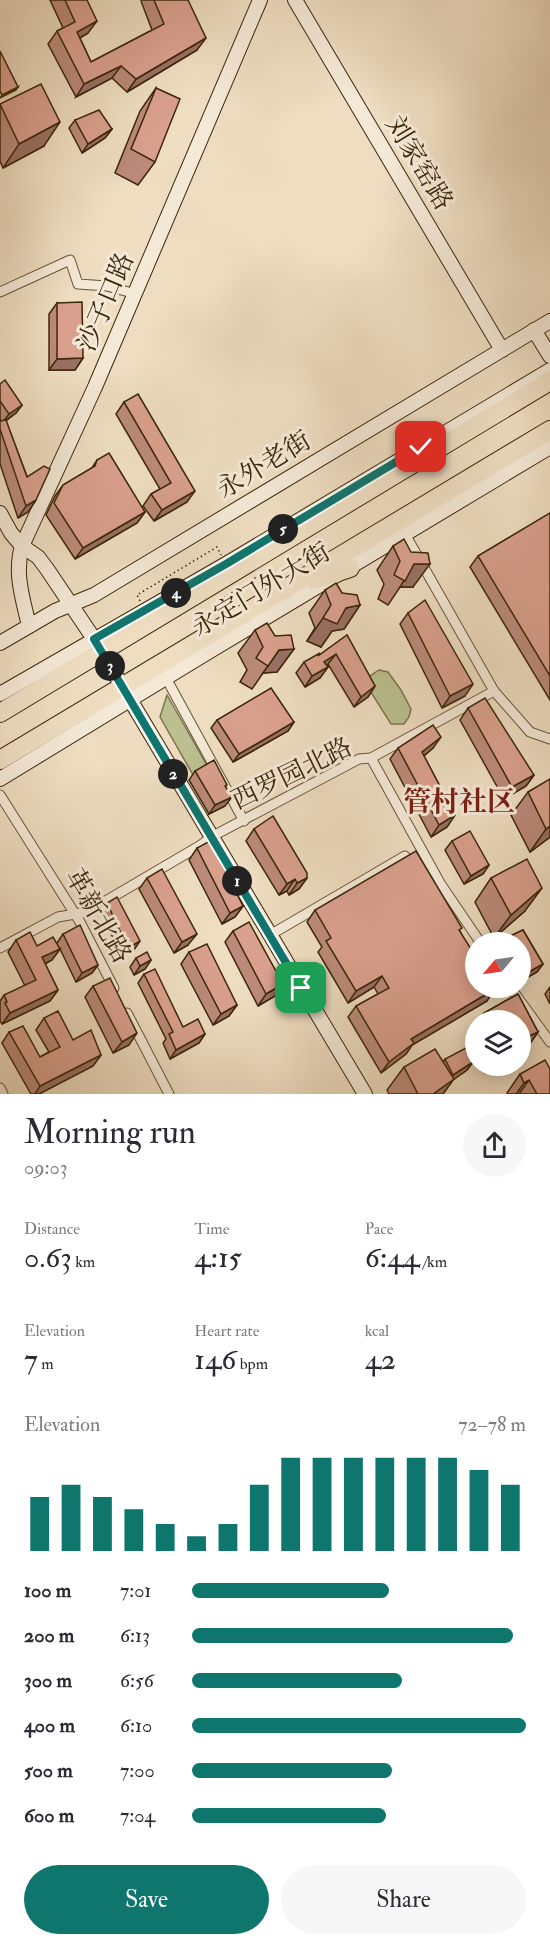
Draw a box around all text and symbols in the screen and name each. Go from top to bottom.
street label: 刘家窑路 [378,110,460,216]
street label: 沙子口路 [71,248,141,356]
pin [395,421,446,472]
street label: 永外老街 [211,424,317,506]
icon: check [404,430,437,463]
pin: 5 [268,514,298,544]
text: 5 [279,519,287,539]
street label: 永定门外大街 [186,536,336,644]
pin: 4 [161,578,191,608]
text: 4 [172,583,180,603]
pin: 3 [95,651,125,681]
text: 3 [107,656,113,676]
street label: 西罗园北路 [227,731,357,817]
pin: 2 [158,759,188,789]
text: 2 [169,764,177,784]
district label: 管村社区 [403,785,515,820]
street label: 革新北路 [58,863,138,969]
pin: 1 [222,866,252,896]
text: 1 [234,871,240,891]
north arrow [465,932,531,998]
map controls [465,932,531,1076]
pin [275,962,326,1013]
icon: arrive [284,971,317,1004]
button: layers [465,1010,531,1076]
text: Morning run [24,1112,196,1153]
button: share [463,1114,526,1177]
text: 09:03 [24,1155,67,1180]
text: Distance [24,1219,80,1239]
text: Time [194,1219,229,1239]
text: Pace [365,1219,393,1239]
text: 0.63 [24,1239,72,1276]
text: 4:15 [194,1239,242,1276]
text: 6:44 [365,1239,420,1276]
text: km [72,1252,95,1272]
text: /km [420,1252,447,1272]
text: Elevation [24,1321,85,1341]
text: Heart rate [194,1321,259,1341]
text: kcal [365,1321,389,1341]
text: 7 [24,1341,38,1378]
text: 146 [194,1341,236,1378]
text: 42 [365,1341,396,1378]
text: m [38,1354,54,1374]
text: bpm [236,1354,268,1374]
text: Elevation [24,1412,100,1437]
text: 72–78 m [458,1412,526,1437]
text: 100 m [24,1578,71,1603]
text: 7:01 [120,1578,151,1603]
text: 200 m [24,1623,74,1648]
text: 6:13 [120,1623,150,1648]
text: 300 m [24,1668,72,1693]
text: 6:56 [120,1668,154,1693]
text: 400 m [24,1713,75,1738]
text: 6:10 [120,1713,152,1738]
text: 500 m [24,1758,73,1783]
text: 7:00 [120,1758,155,1783]
text: 600 m [24,1803,74,1828]
text: 7:04 [120,1803,155,1828]
button: Save [24,1865,269,1934]
button: Share [281,1865,526,1934]

